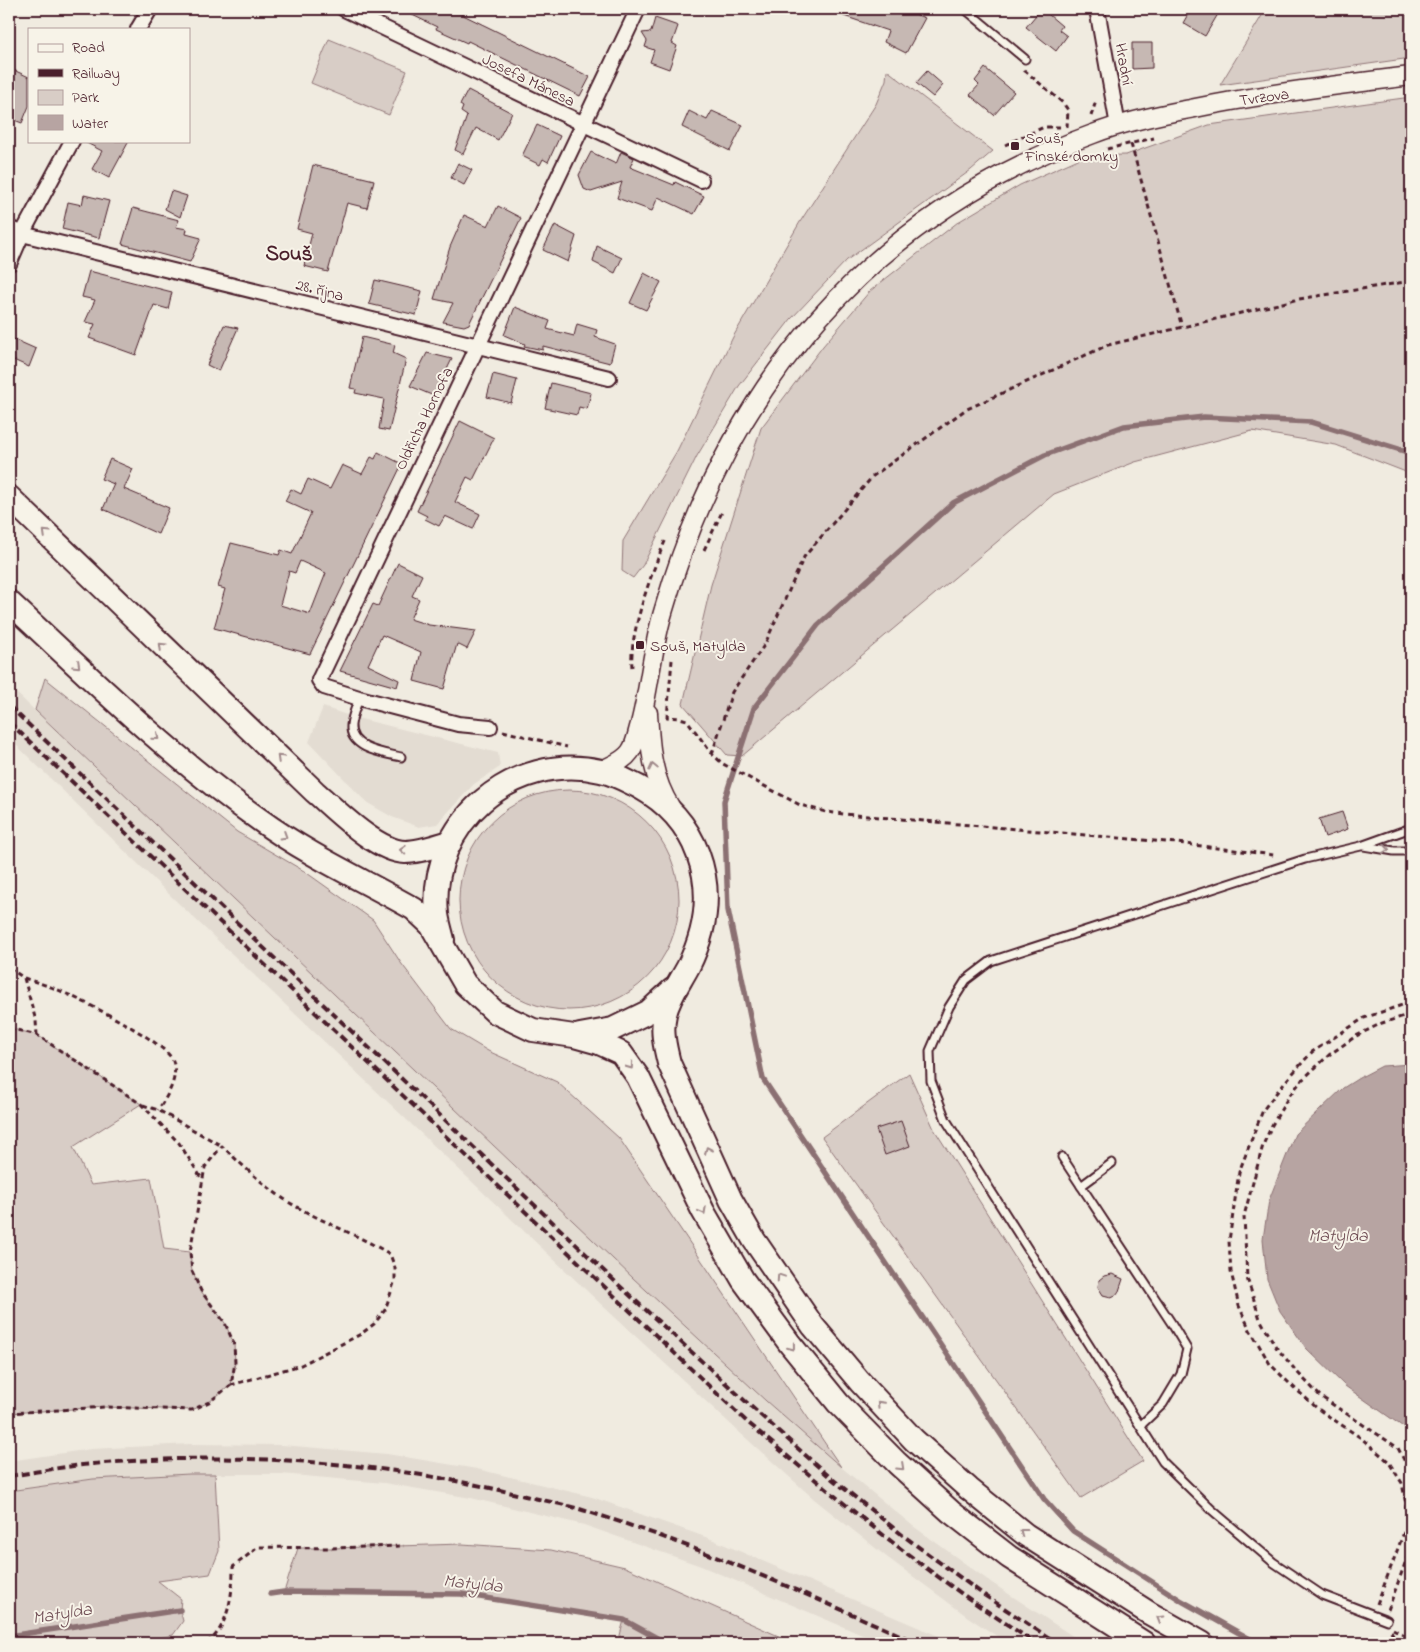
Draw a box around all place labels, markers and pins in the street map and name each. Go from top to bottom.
place label: Souš, Finské domky [1024,127,1118,169]
marker: Souš, Finské domky [1009,140,1021,152]
place label: Souš, Matylda [650,635,746,659]
marker: Souš, Matylda [634,639,646,651]

